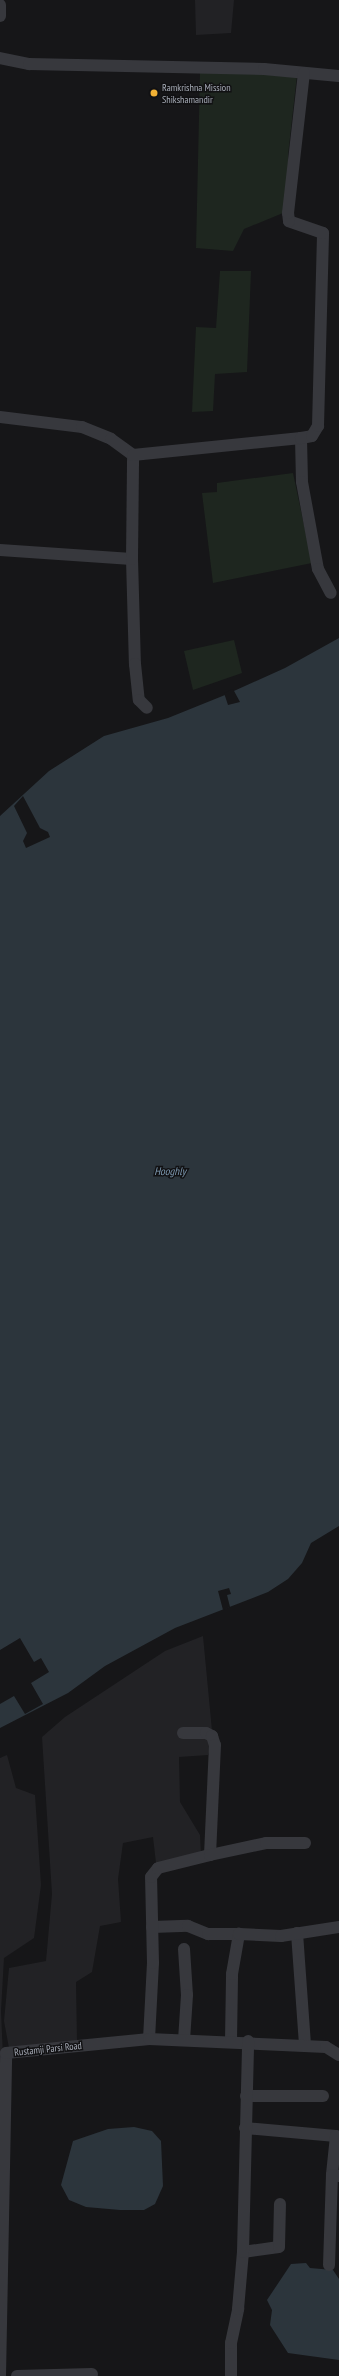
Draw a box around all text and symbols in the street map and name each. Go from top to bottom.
place label: Ramkrishna Mission Shikshamandir [162,81,231,104]
marker: Ramkrishna Mission Shikshamandir [149,88,159,98]
water label: Hooghly [154,1164,186,1178]
street label: Rustamji Parsi Road [14,2039,82,2059]

